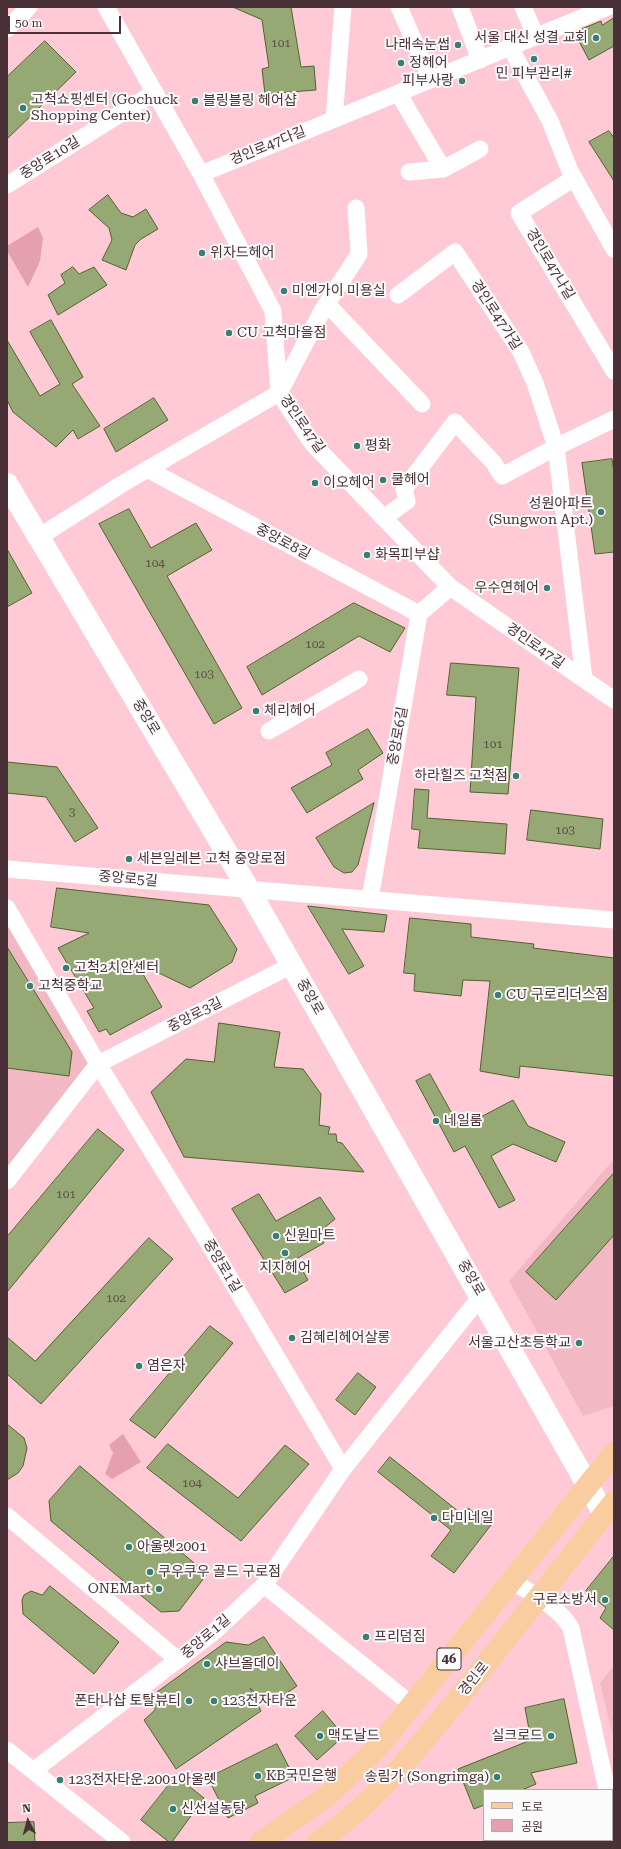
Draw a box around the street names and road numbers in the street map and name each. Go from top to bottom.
street label: 경인로47다길 [228,123,308,169]
street label: 중앙로10길 [17,133,83,183]
street label: 경인로47나길 [522,225,578,303]
street label: 경인로47가길 [467,277,525,353]
street label: 경인로47길 [276,392,328,456]
street label: 중앙로8길 [253,521,313,563]
street label: 경인로47길 [503,620,567,672]
street label: 중앙로 [129,696,163,738]
street label: 중앙로6길 [385,705,411,767]
street label: 중앙로5길 [98,868,158,890]
street label: 중앙로 [293,976,327,1018]
street label: 중앙로3길 [165,994,225,1036]
street label: 중앙로1길 [200,1236,244,1296]
street label: 중앙로 [454,1257,488,1299]
street label: 중앙로1길 [178,1611,234,1663]
road number: 46 [437,1648,461,1670]
street label: 경인로 [455,1659,493,1699]

